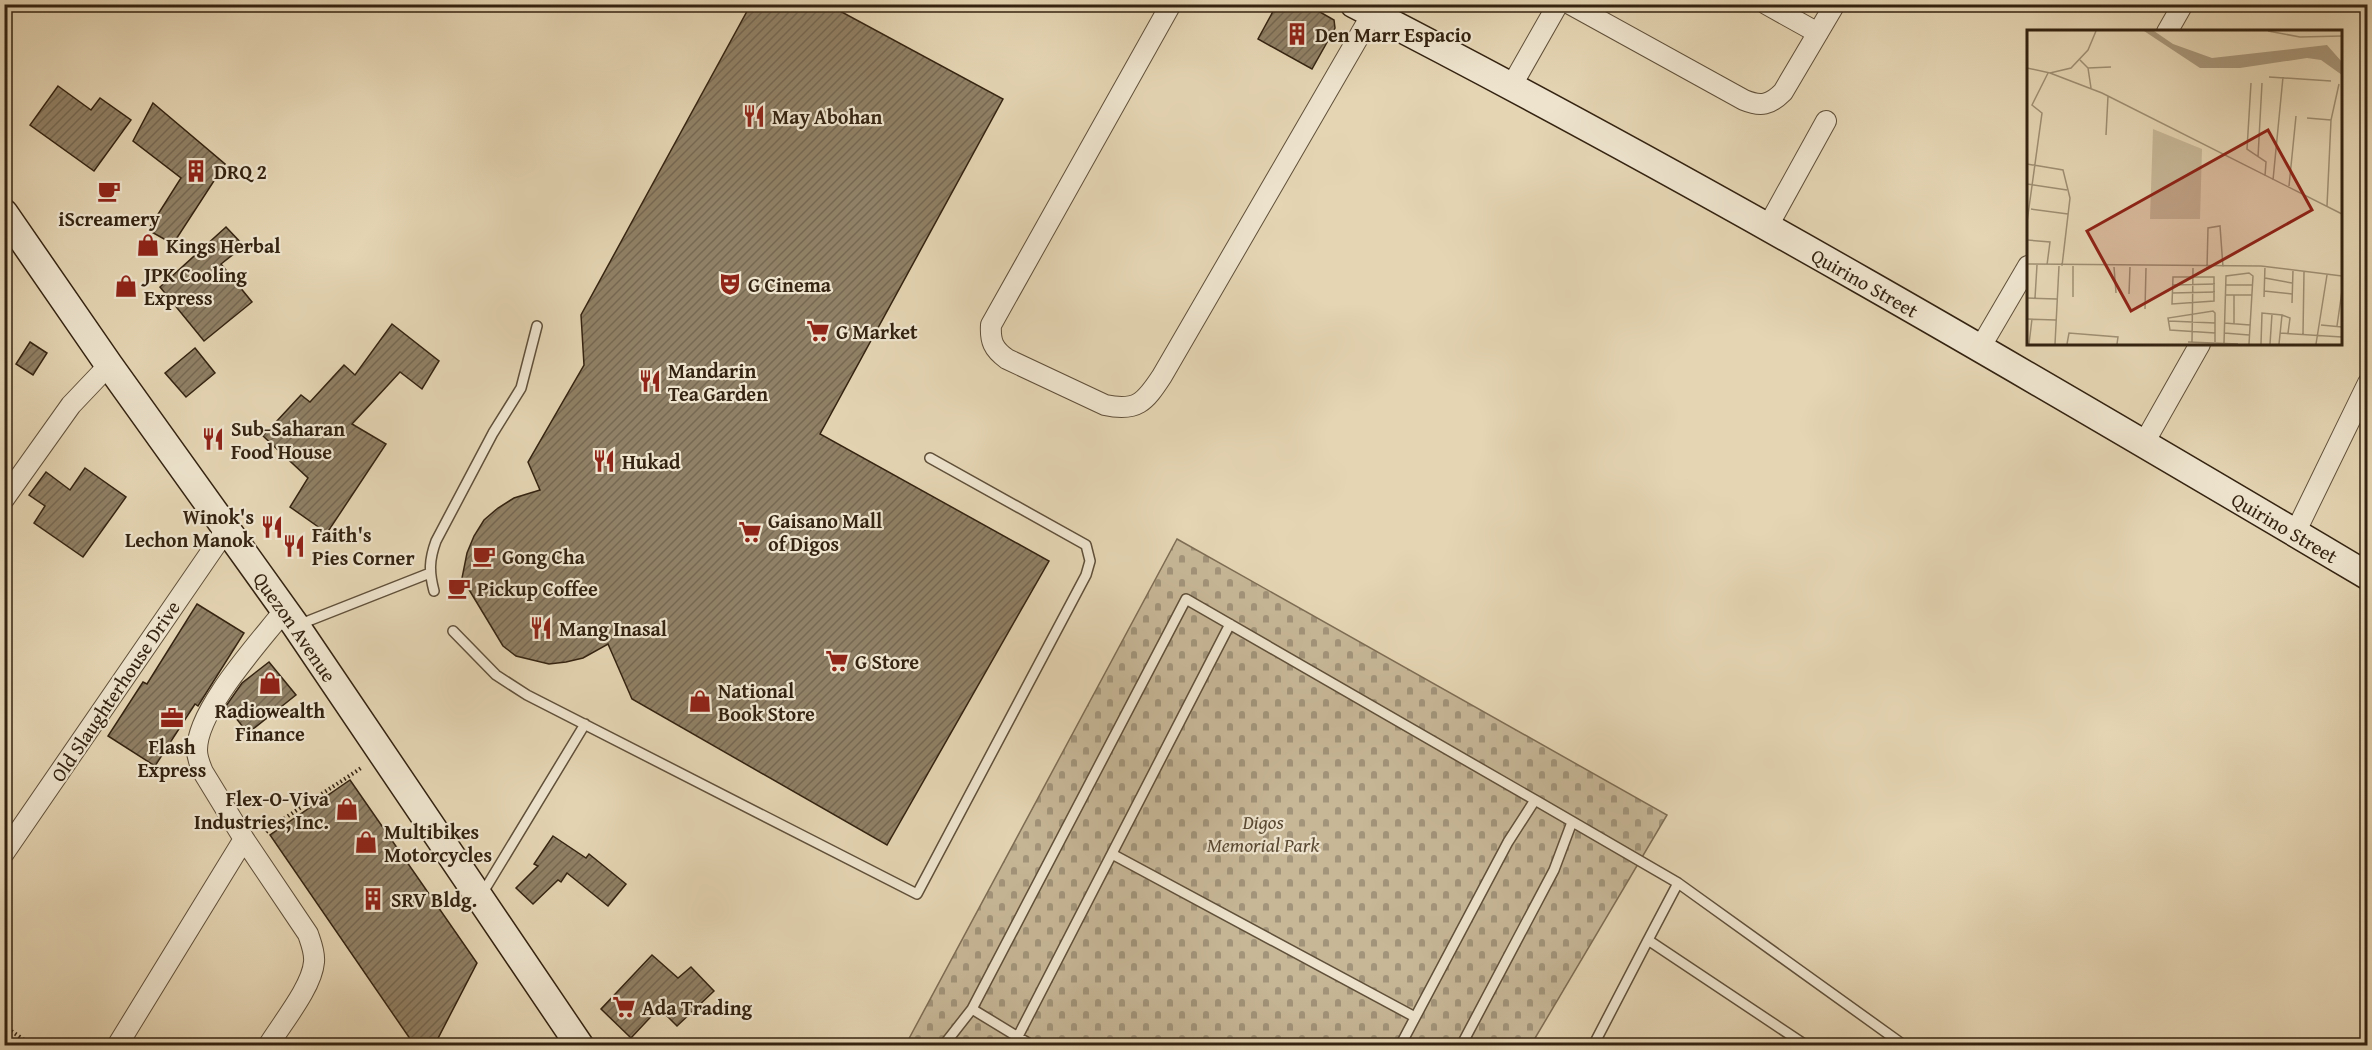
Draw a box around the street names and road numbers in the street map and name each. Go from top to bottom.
street label: Quirino Street [1806,240,1924,324]
street label: Quirino Street [2226,484,2344,570]
street label: Quezon Avenue [247,565,344,687]
street label: Old Slaughterhouse Drive [43,595,187,787]

